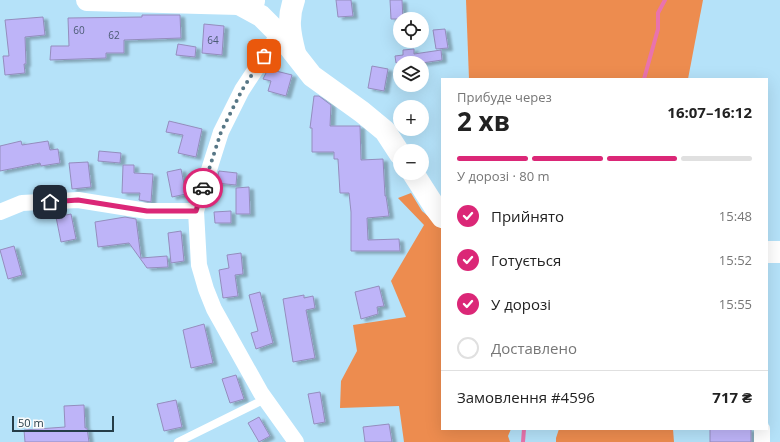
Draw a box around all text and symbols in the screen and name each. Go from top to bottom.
map controls [393,12,429,180]
button: locate [393,12,429,48]
house number: 60 [73,23,85,37]
house number: 62 [108,28,120,42]
house number: 64 [207,33,219,47]
pin [247,39,281,73]
icon: bag [253,45,275,67]
button: layers [393,56,429,92]
text: Прибуде через [457,88,552,106]
button: + [393,100,429,136]
text: 16:07–16:12 [667,102,752,122]
text: 2 хв [457,103,510,139]
button: − [393,144,429,180]
text: У дорозі · 80 m [457,167,550,185]
courier [183,168,223,208]
icon: car [192,177,214,199]
pin [33,185,67,219]
icon: home [39,191,61,213]
icon: check [457,205,479,227]
text: Прийнято [491,206,564,226]
text: 15:48 [719,207,752,225]
icon: check [457,249,479,271]
text: Готується [491,250,561,270]
text: 15:52 [719,251,752,269]
icon: check [457,293,479,315]
text: У дорозі [491,294,551,314]
text: 15:55 [719,295,752,313]
text: Доставлено [491,338,577,358]
text: Замовлення #4596 [457,387,595,407]
text: 717 ₴ [712,387,752,407]
scale bar [12,414,114,433]
text: 50 m [18,415,44,430]

